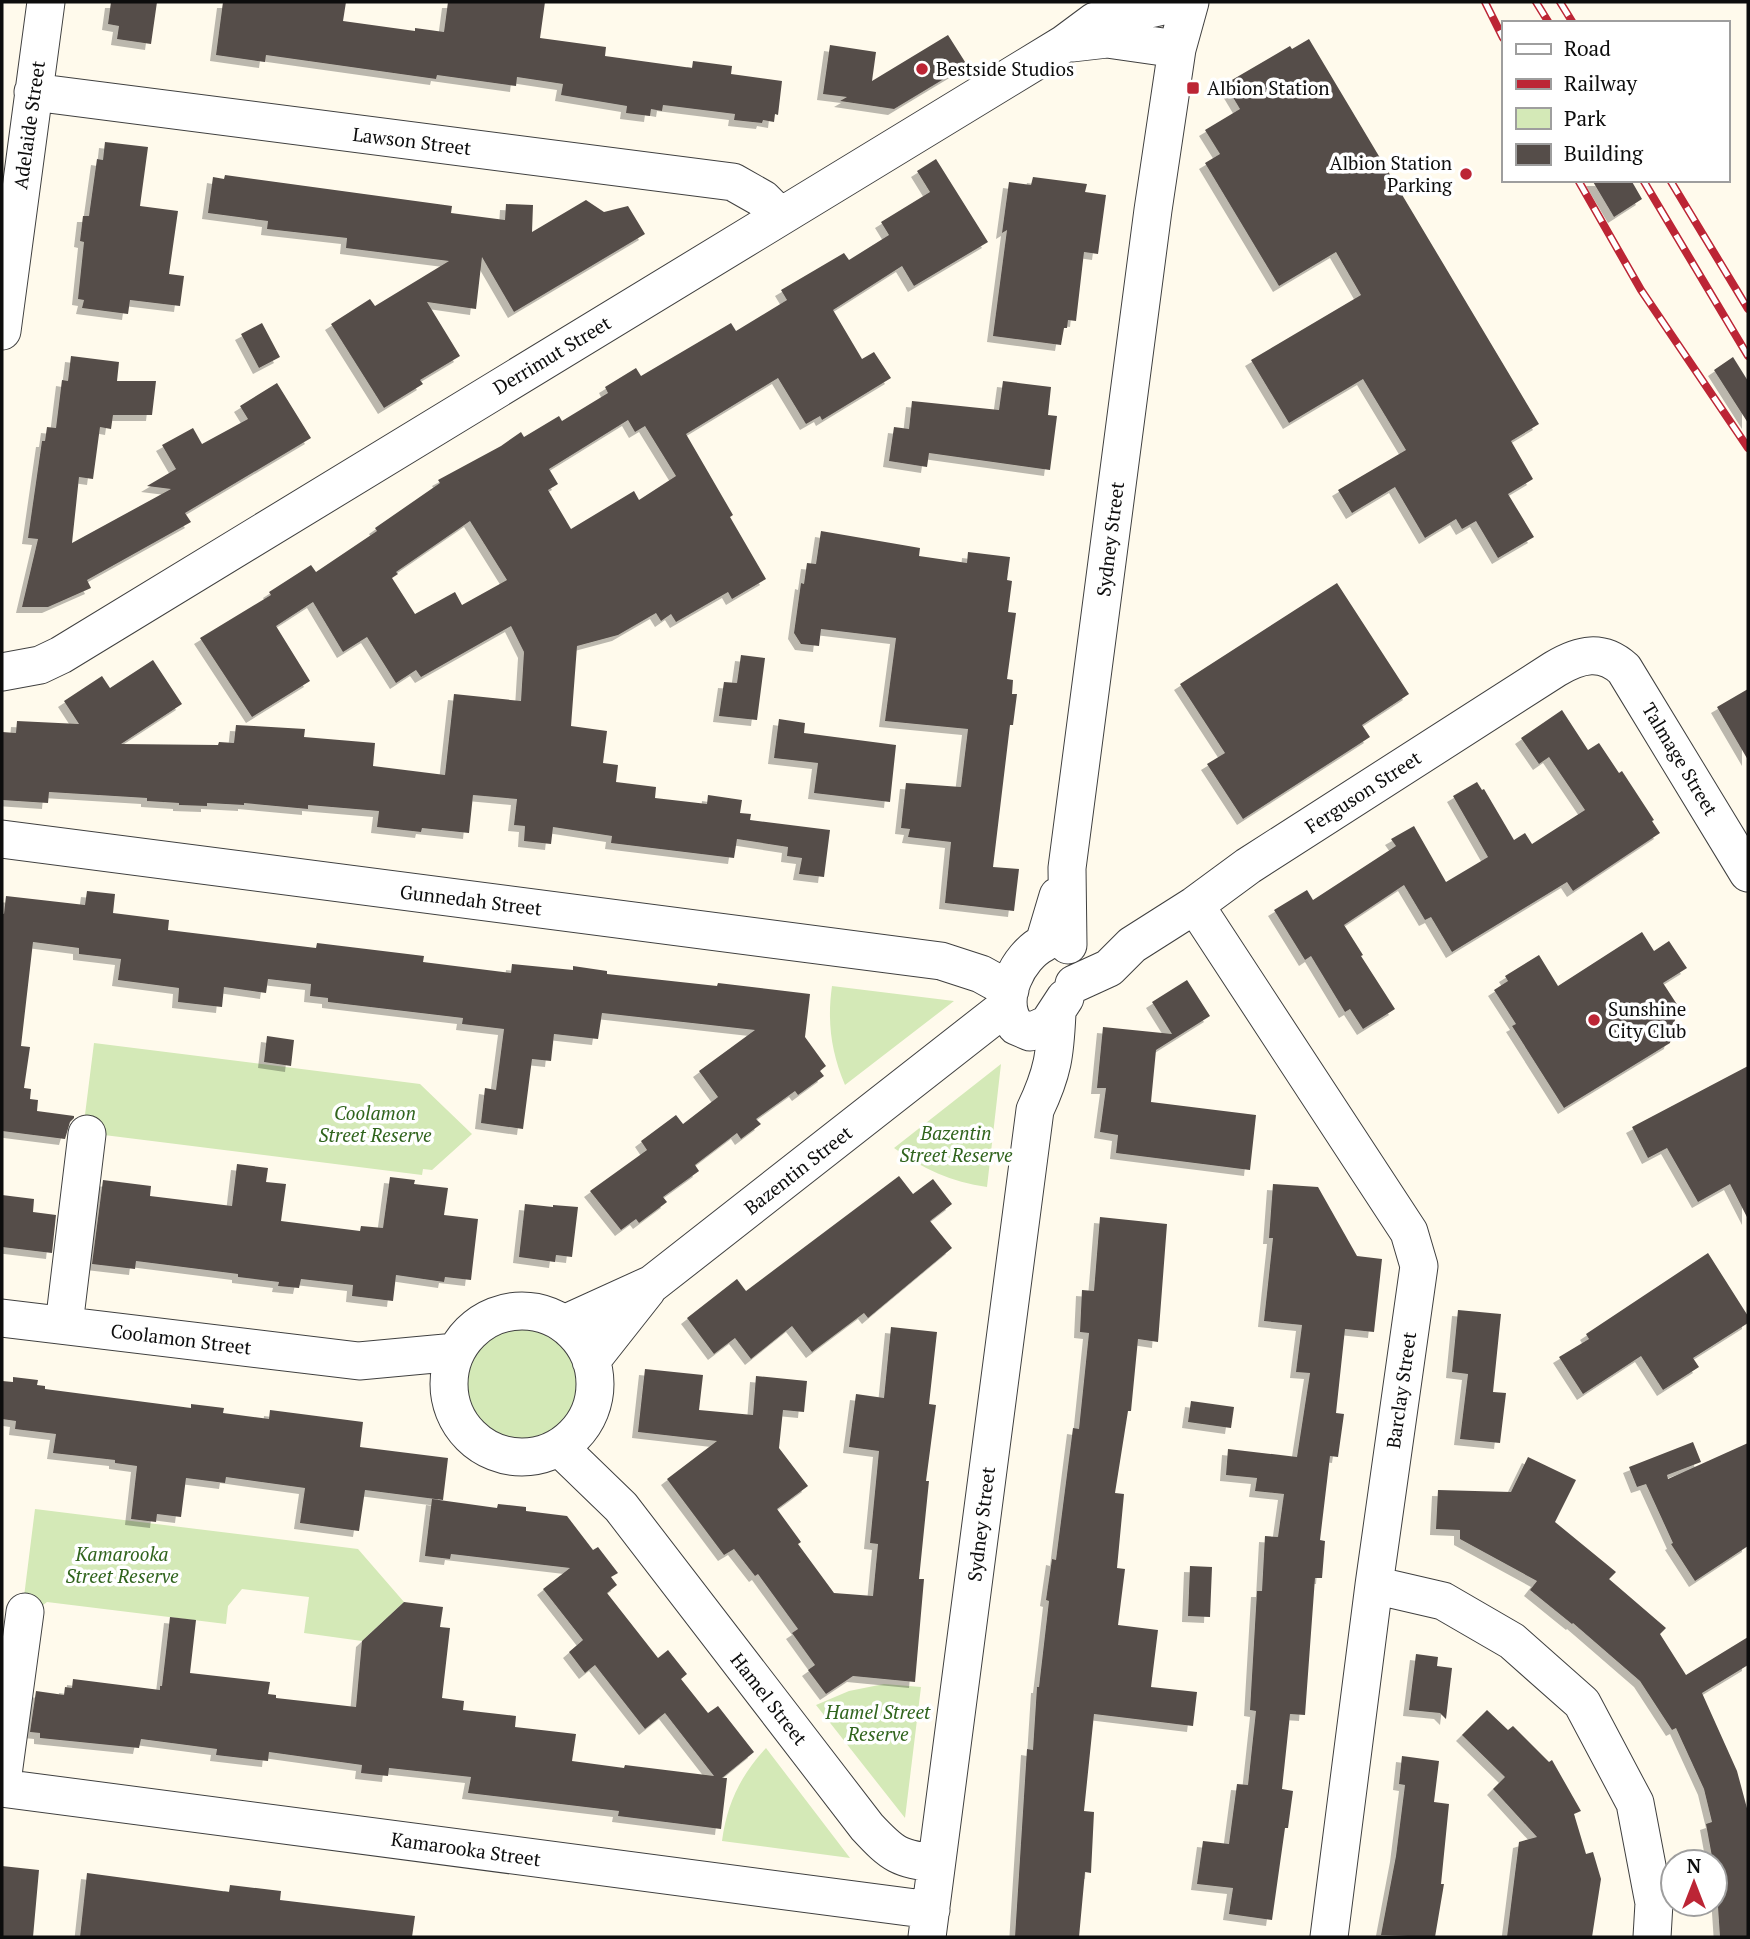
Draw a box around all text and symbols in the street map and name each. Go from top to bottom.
legend [1502,21,1729,182]
text: Road [1564,34,1611,62]
place label: Bestside Studios [936,56,1074,81]
street label: Adelaide Street [7,59,50,191]
marker: Bestside Studios [914,61,930,77]
text: Railway [1564,69,1638,97]
place label: Albion Station [1207,75,1330,100]
marker: Albion Station [1185,80,1201,96]
text: Park [1564,104,1606,132]
street label: Lawson Street [351,121,473,160]
text: Building [1564,139,1644,167]
place label: Albion Station Parking [1329,150,1453,197]
marker: Albion Station Parking [1458,166,1474,182]
street label: Derrimut Street [488,310,615,400]
street label: Sydney Street [1090,480,1129,598]
street label: Talmage Street [1637,698,1724,820]
street label: Ferguson Street [1300,745,1425,838]
street label: Gunnedah Street [399,878,543,921]
place label: Sunshine City Club [1608,996,1686,1043]
marker: Sunshine City Club [1586,1012,1602,1028]
park label: Coolamon Street Reserve [318,1100,432,1147]
street label: Bazentin Street [739,1120,857,1220]
park label: Bazentin Street Reserve [899,1120,1013,1167]
street label: Coolamon Street [109,1317,253,1360]
street label: Barclay Street [1380,1330,1421,1450]
street label: Sydney Street [961,1465,1000,1583]
park label: Kamarooka Street Reserve [65,1541,179,1588]
street label: Hamel Street [726,1647,813,1750]
park label: Hamel Street Reserve [825,1699,931,1746]
street label: Kamarooka Street [390,1826,543,1871]
north arrow [1659,1848,1729,1918]
text: N [1687,1853,1702,1878]

